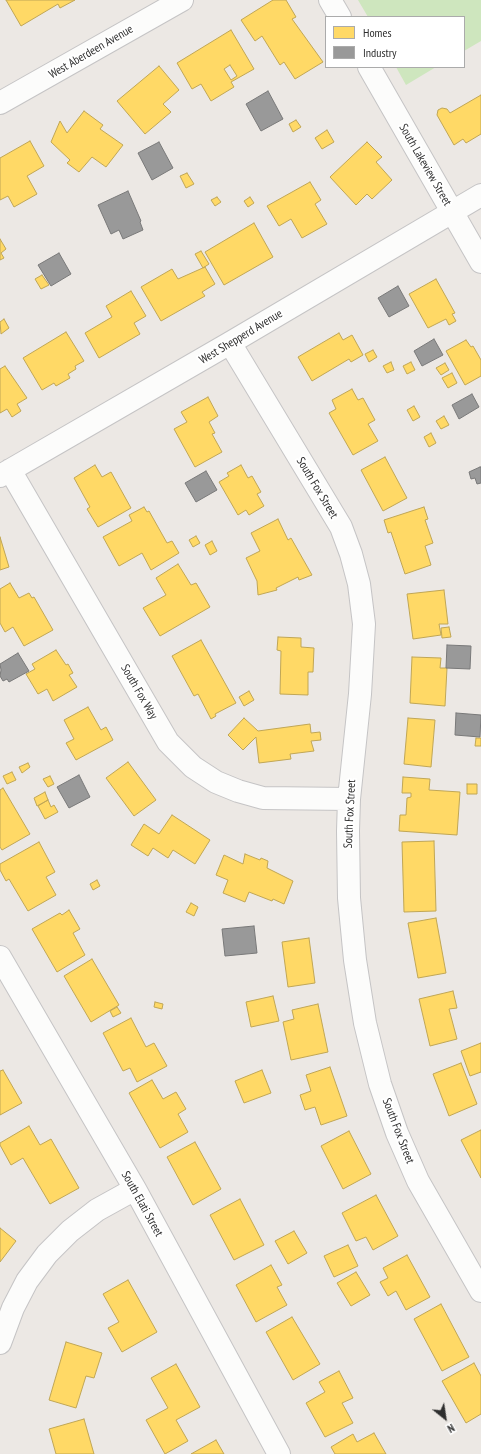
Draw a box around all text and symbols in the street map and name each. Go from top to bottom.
legend [325,16,465,68]
street label: West Aberdeen Avenue [46,22,136,82]
text: Homes [363,25,391,40]
text: Industry [363,45,397,60]
street label: South Lakeview Street [396,122,454,208]
street label: West Shepperd Avenue [197,306,285,368]
street label: South Fox Street [293,455,341,521]
street label: South Fox Way [118,662,160,722]
street label: South Fox Street [341,779,359,849]
street label: South Fox Street [379,1096,417,1166]
street label: South Elati Street [118,1169,166,1239]
north arrow [425,1398,465,1438]
text: N [445,1421,457,1436]

